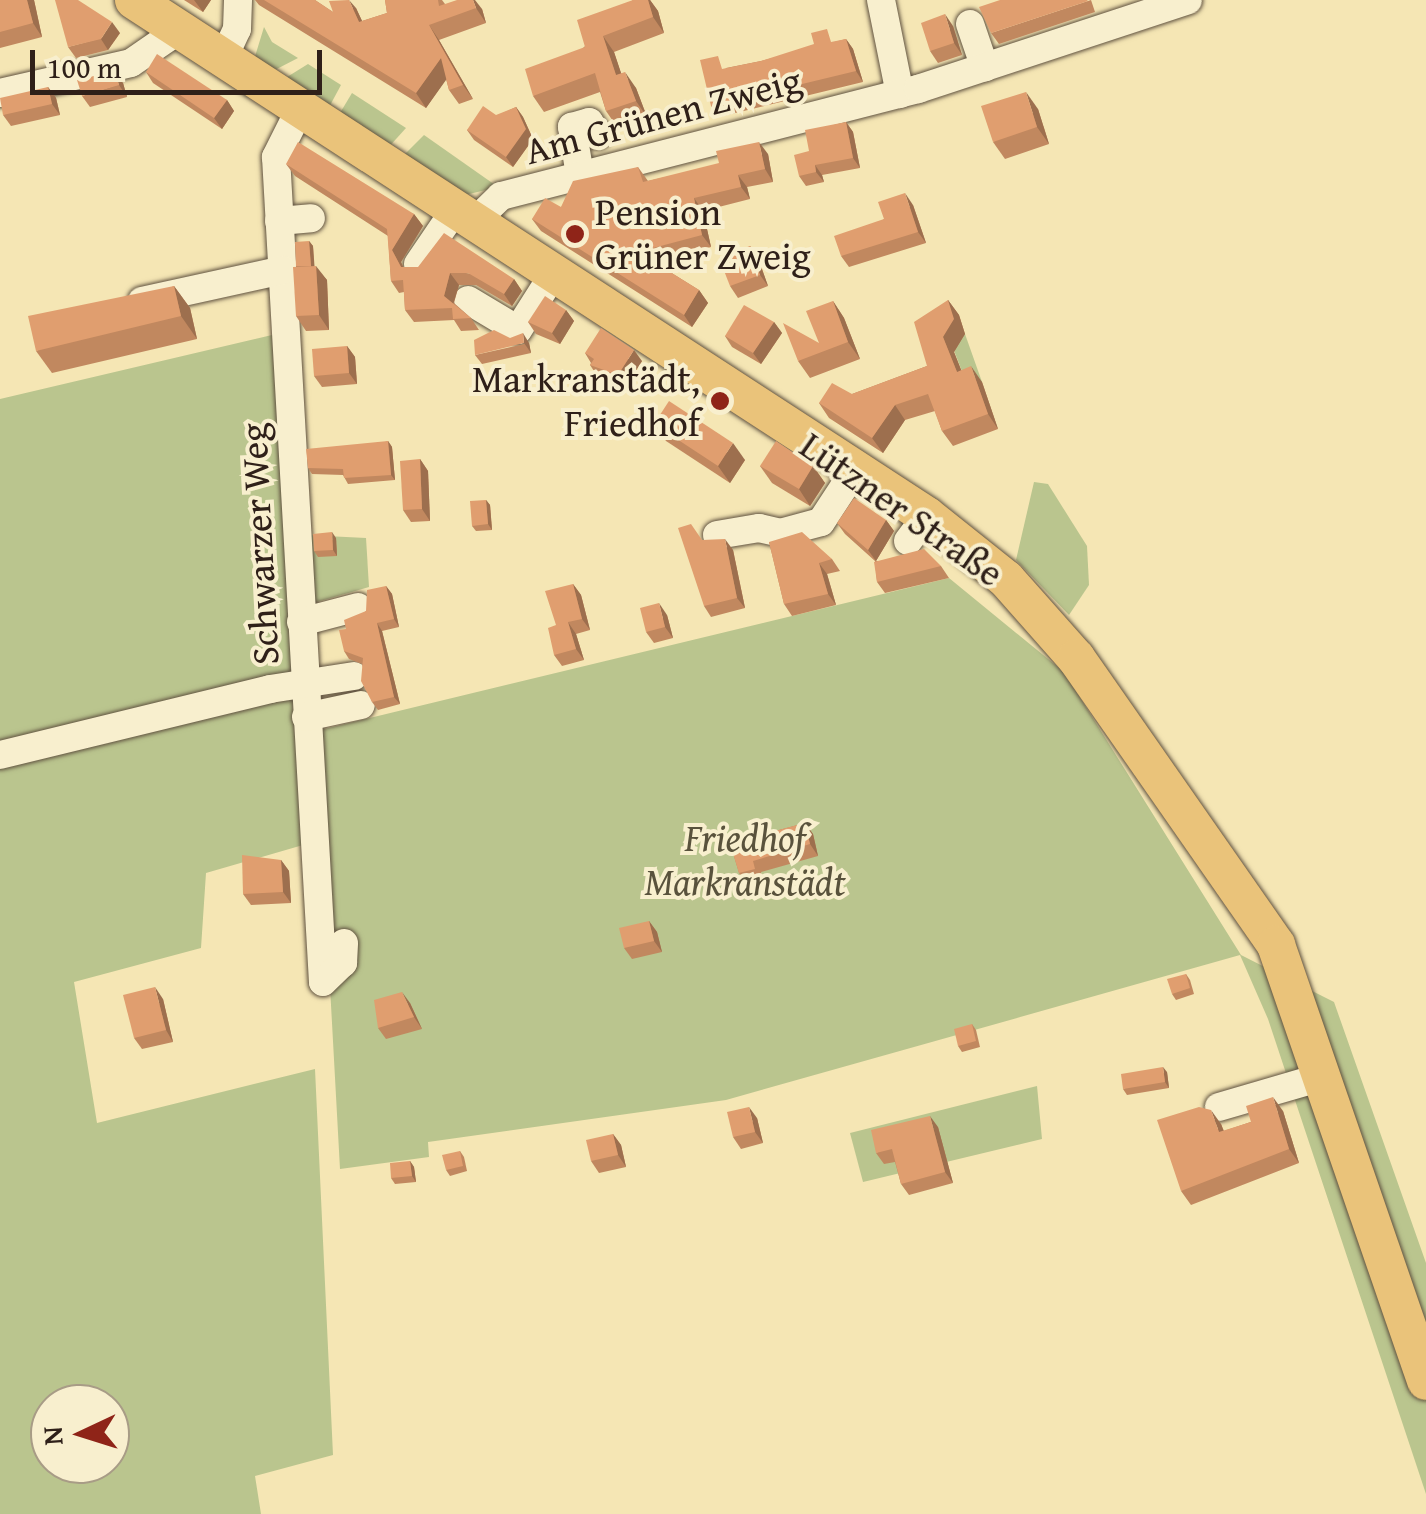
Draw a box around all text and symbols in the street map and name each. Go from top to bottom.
scale bar [35,30,328,92]
text: 100 m [47,45,121,89]
street label: Am Grünen Zweig [520,56,806,174]
place label: Pension Grüner Zweig [595,189,811,278]
marker: Pension Grüner Zweig [564,223,586,245]
place label: Markranstädt, Friedhof [472,356,700,446]
marker: Markranstädt, Friedhof [709,390,731,412]
street label: Schwarzer Weg [230,422,288,666]
street label: Lützner Straße [792,422,1012,596]
park label: Friedhof Markranstädt [645,815,845,904]
north arrow [30,1384,130,1484]
text: N [30,1425,73,1447]

